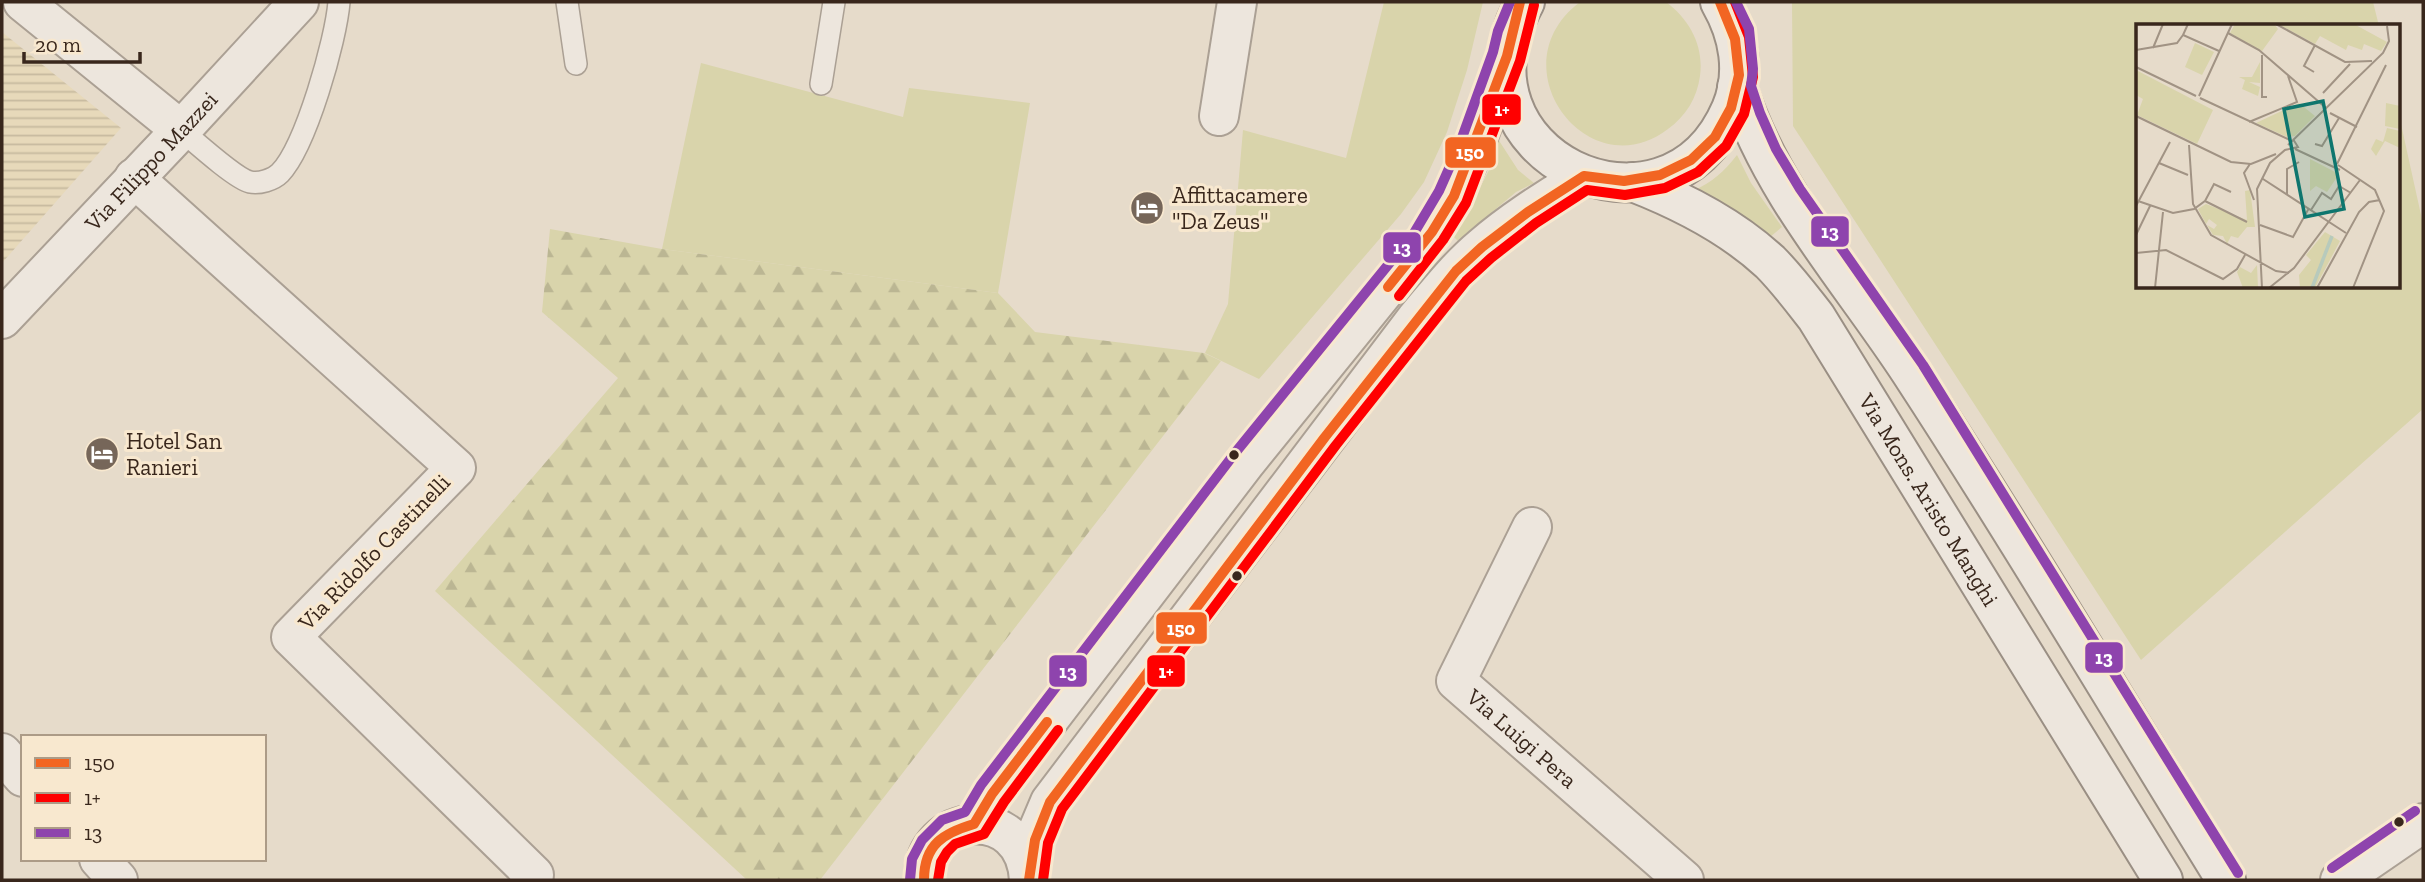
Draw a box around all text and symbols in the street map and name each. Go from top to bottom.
scale bar [24,21,140,65]
inset map [2136,24,2400,289]
text: 20 m [35,32,81,57]
street label: Via Filippo Mazzei [78,86,223,238]
line badge: 1+ [1481,93,1522,126]
text: 1+ [1494,98,1510,121]
line badge: 150 [1444,136,1497,169]
text: 150 [1456,141,1484,164]
place label: Affittacamere "Da Zeus" [1172,181,1308,235]
hotel icon: Affittacamere "Da Zeus" [1128,189,1166,227]
line badge: 13 [1810,215,1850,248]
text: 13 [1821,220,1839,243]
line badge: 13 [1382,231,1422,264]
text: 13 [1393,236,1411,259]
street label: Via Mons. Aristo Manghi [1852,387,2005,611]
place label: Hotel San Ranieri [126,427,222,481]
hotel icon: Hotel San Ranieri [83,435,121,473]
unlabelled marker [1227,448,1241,462]
street label: Via Ridolfo Castinelli [292,468,456,637]
unlabelled marker [1230,569,1244,583]
line badge: 150 [1155,611,1208,645]
text: 150 [1167,617,1195,640]
line badge: 13 [2084,641,2124,674]
text: 13 [2095,646,2113,669]
line badge: 13 [1048,654,1088,688]
line badge: 1+ [1146,654,1186,688]
text: 13 [1059,660,1077,683]
text: 1+ [1158,660,1174,683]
street label: Via Luigi Pera [1460,682,1583,794]
legend [21,735,266,861]
text: 150 [84,750,115,775]
text: 1+ [84,785,101,810]
unlabelled marker [2392,815,2406,829]
text: 13 [84,820,102,845]

